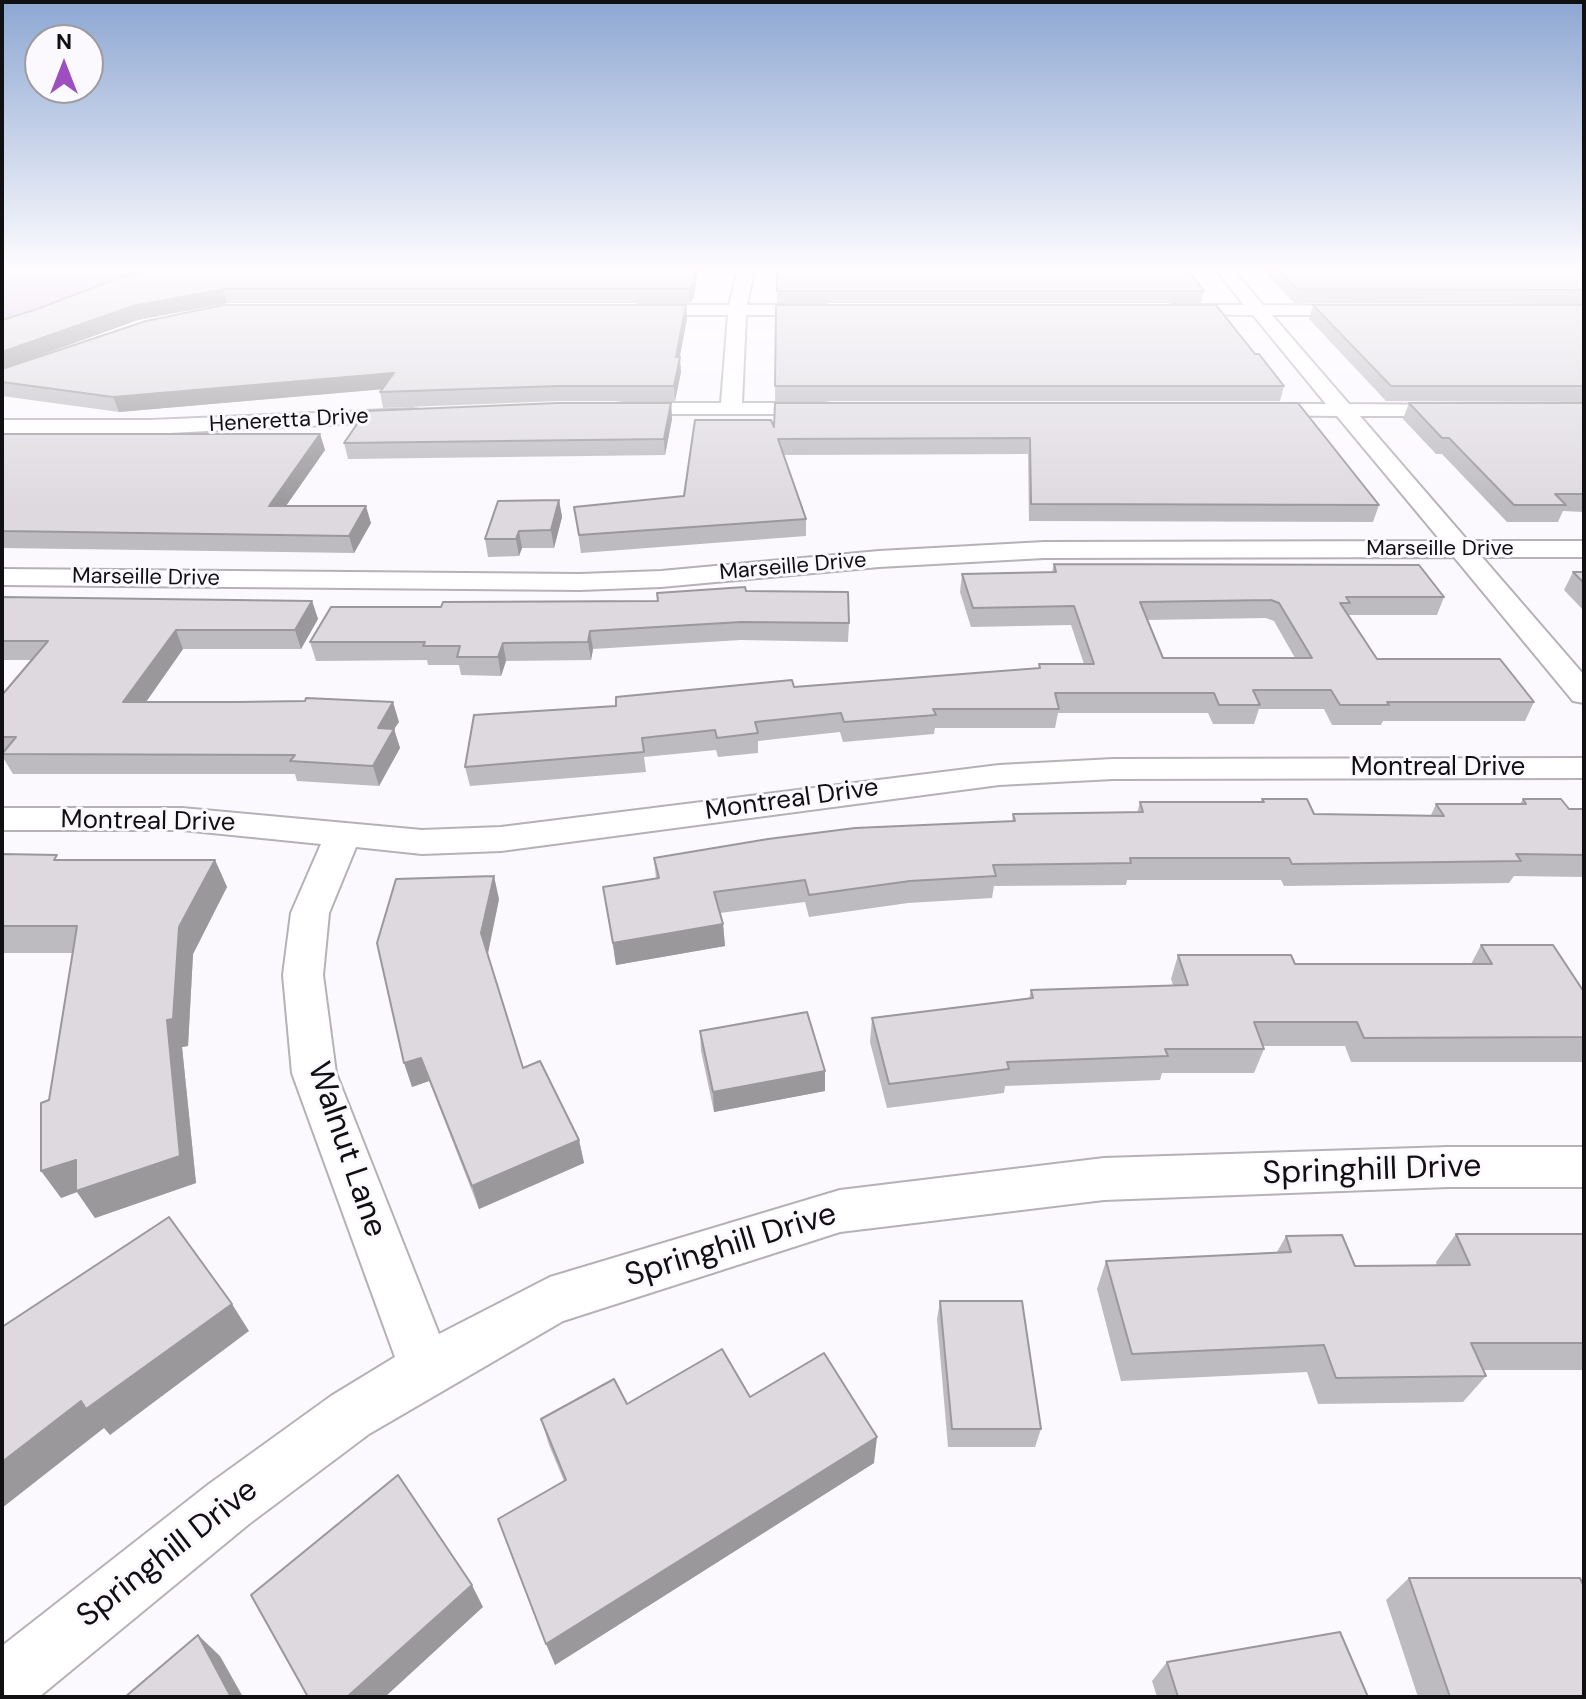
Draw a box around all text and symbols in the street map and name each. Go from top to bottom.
north arrow [24,24,104,104]
text: N [56,27,72,56]
street label: Heneretta Drive [209,404,369,438]
street label: Marseille Drive [1366,536,1514,562]
street label: Marseille Drive [718,547,868,587]
street label: Marseille Drive [72,564,220,592]
street label: Montreal Drive [1351,752,1525,784]
street label: Montreal Drive [703,772,881,828]
street label: Montreal Drive [60,805,236,839]
street label: Walnut Lane [298,1057,394,1243]
street label: Springhill Drive [1262,1148,1482,1194]
street label: Springhill Drive [621,1196,841,1296]
street label: Springhill Drive [70,1471,266,1637]

